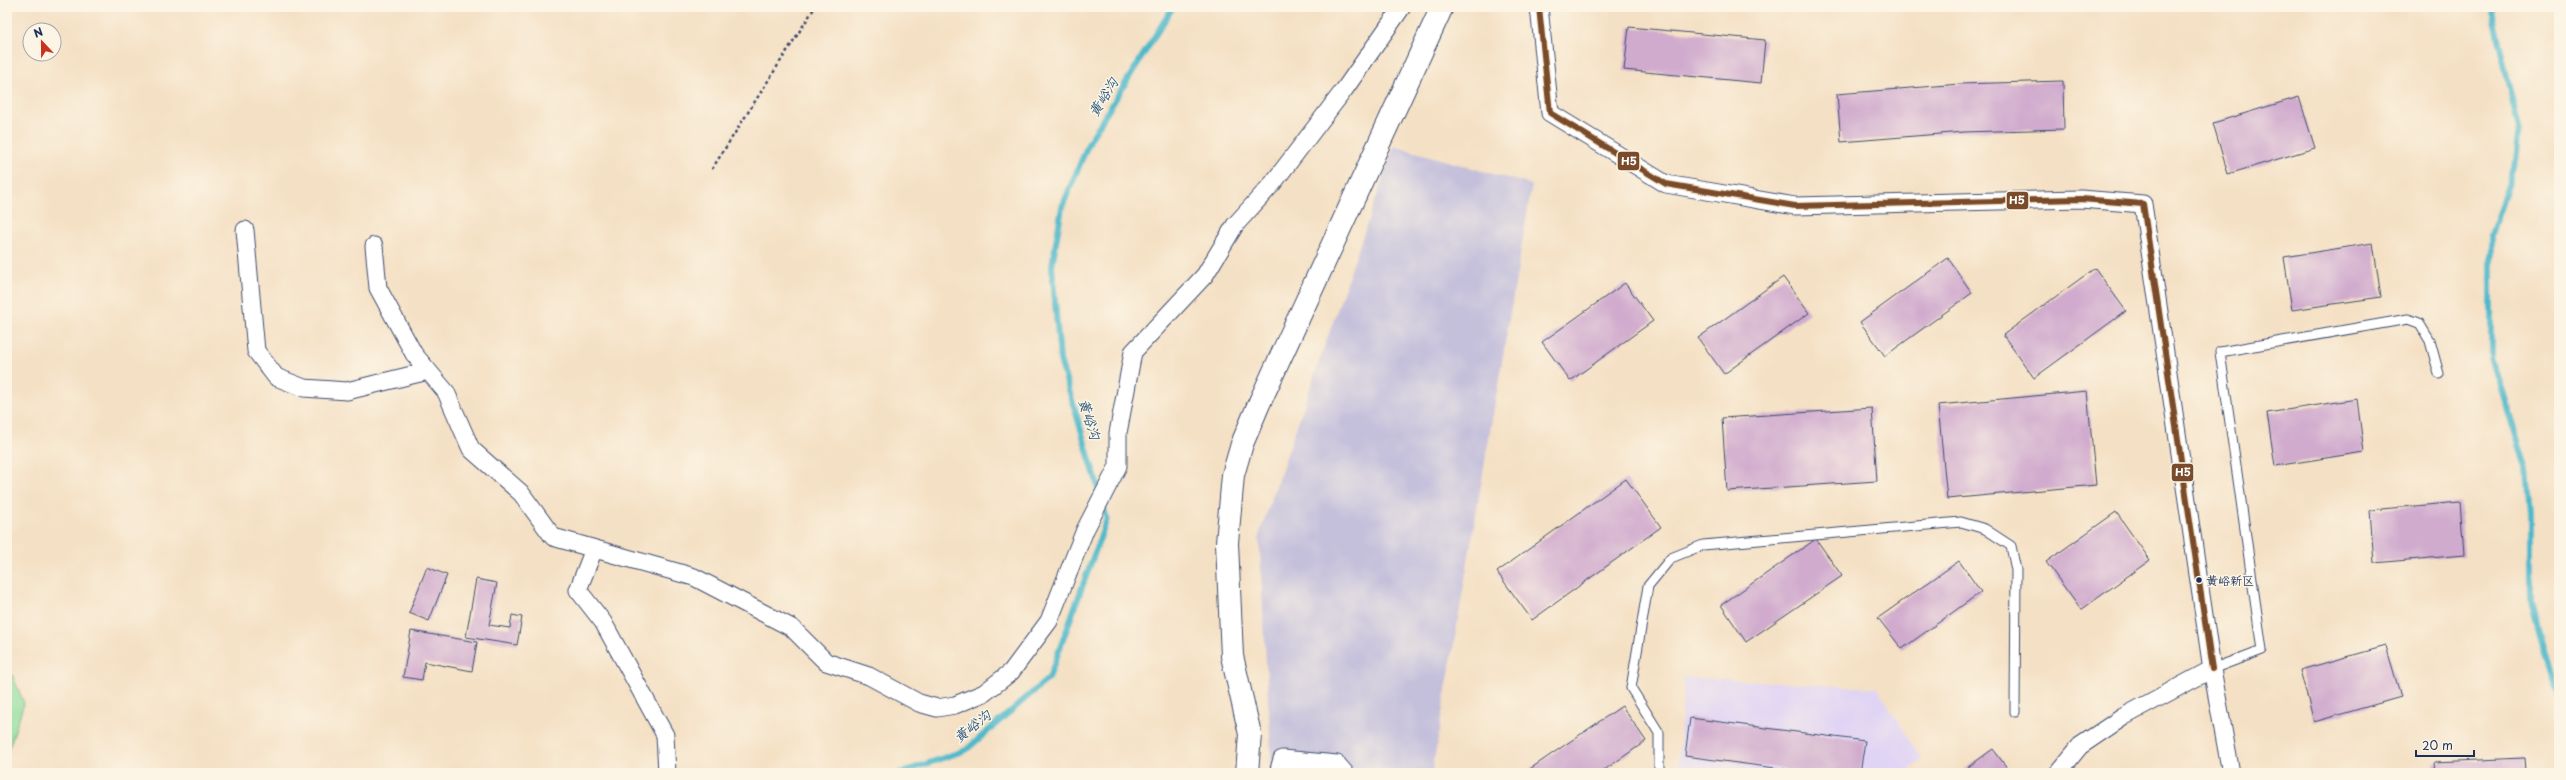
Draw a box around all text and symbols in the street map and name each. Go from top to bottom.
north arrow [22,22,62,62]
text: N [31,23,46,42]
water label: 黄峪沟 [1083,72,1124,120]
line badge: H5 [1617,151,1640,171]
text: H5 [1621,152,1637,169]
line badge: H5 [2006,191,2029,210]
text: H5 [2009,191,2025,208]
water label: 黄峪沟 [1074,396,1107,444]
line badge: H5 [2171,463,2194,482]
text: H5 [2175,463,2191,480]
place label: 黄峪新区 [2206,571,2254,589]
marker: 黄峪新区 [2194,575,2204,585]
water label: 黄峪沟 [949,704,997,747]
scale bar [2416,732,2474,758]
text: 20 m [2422,736,2453,754]

